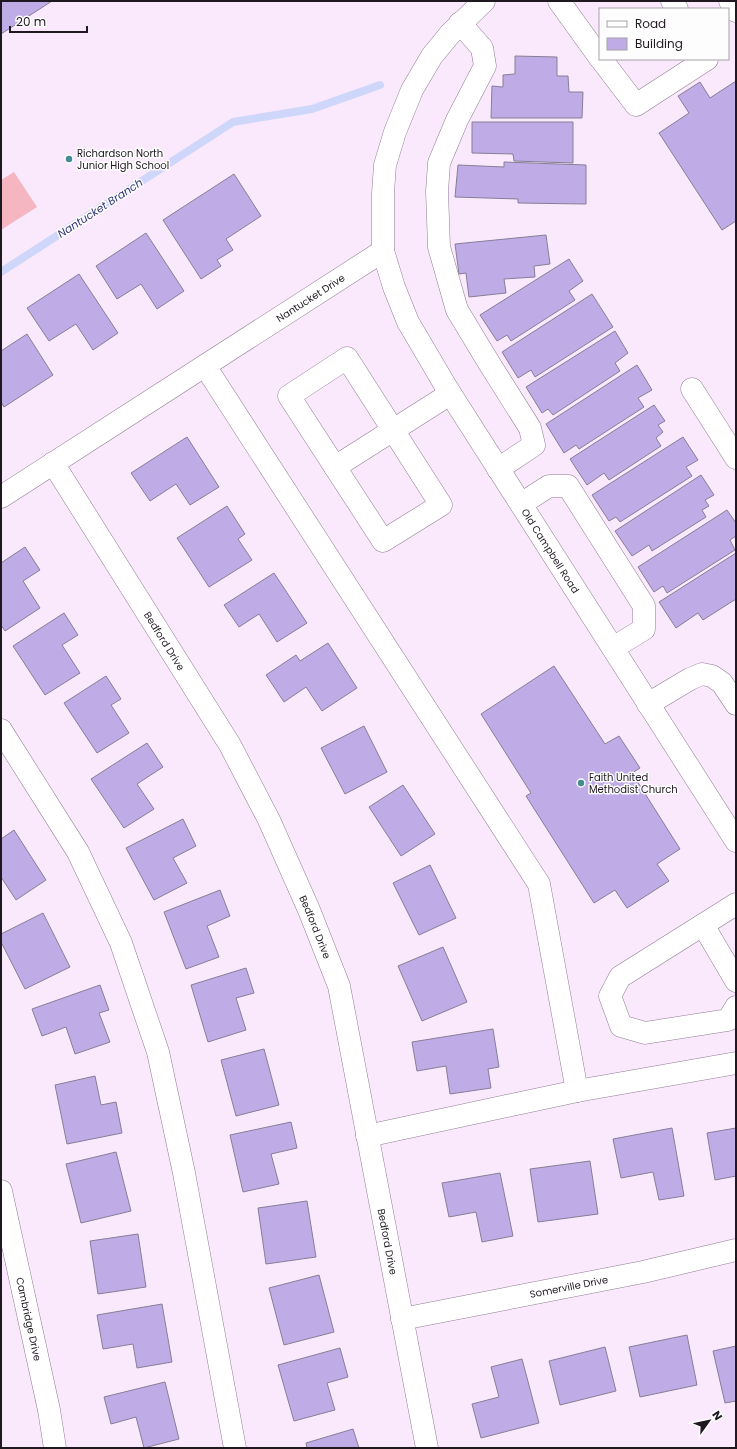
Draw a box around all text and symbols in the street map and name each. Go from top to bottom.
scale bar [10,8,87,34]
legend [599,8,729,60]
text: 20 m [16,13,46,30]
text: Road [635,15,666,32]
text: Building [635,35,683,52]
place label: Richardson North Junior High School [77,146,169,173]
marker: Richardson North Junior High School [64,154,74,164]
water label: Nantucket Branch [54,174,146,242]
street label: Nantucket Drive [273,270,348,325]
street label: Old Campbell Road [518,505,583,596]
street label: Bedford Drive [140,608,189,673]
place label: Faith United Methodist Church [589,770,678,797]
marker: Faith United Methodist Church [576,778,586,788]
street label: Bedford Drive [296,893,335,961]
street label: Bedford Drive [374,1207,401,1276]
street label: Somerville Drive [528,1271,609,1301]
street label: Cambridge Drive [13,1276,46,1362]
north arrow [689,1401,729,1441]
text: N [708,1408,726,1423]

